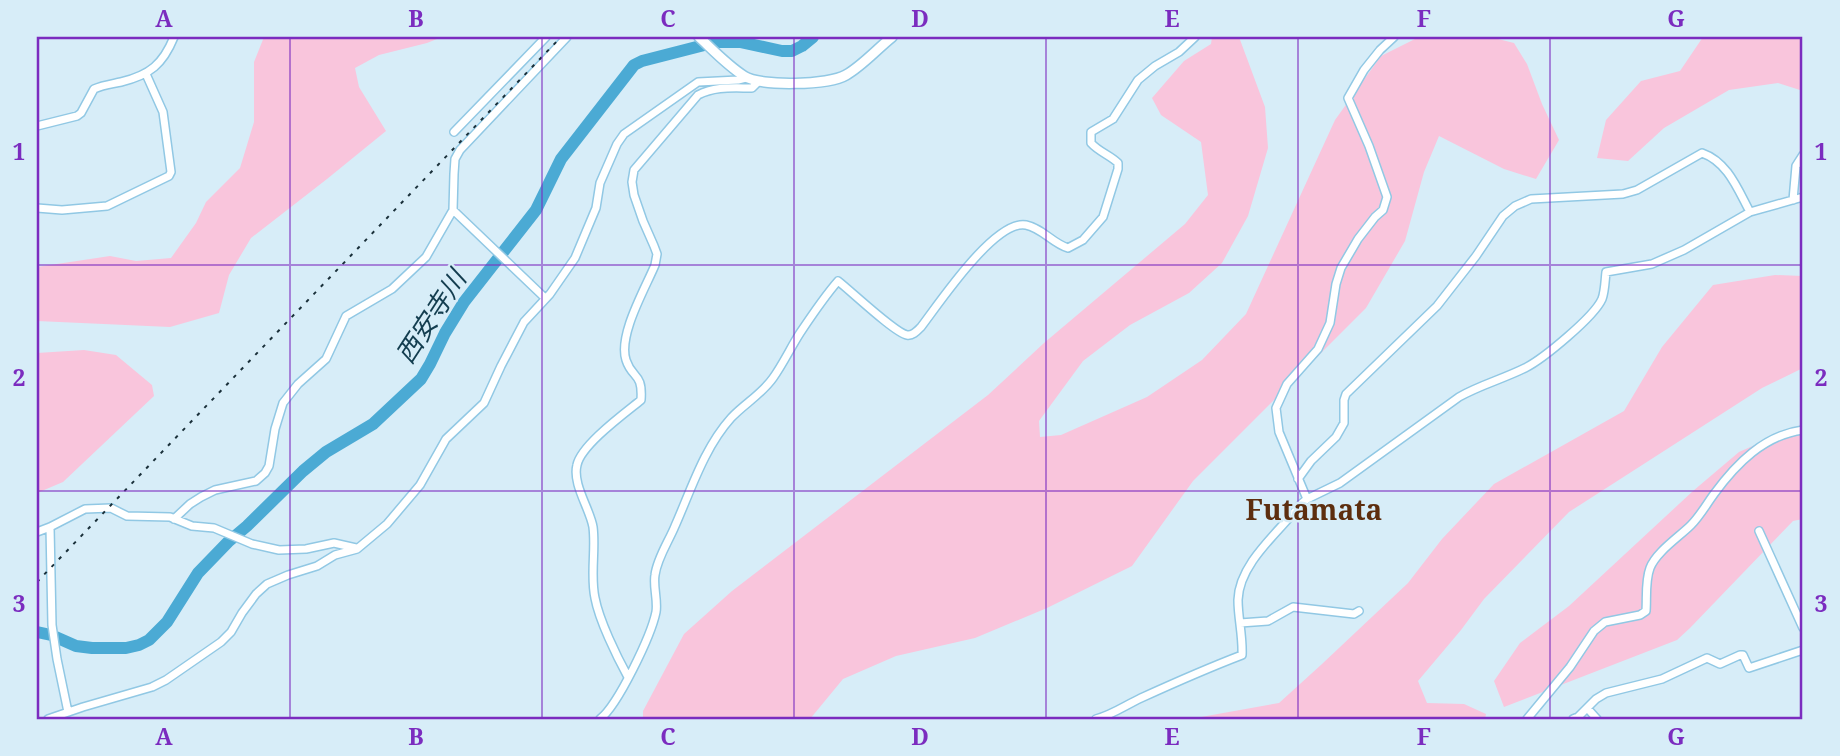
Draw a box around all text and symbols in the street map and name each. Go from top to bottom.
text: A [155,2,173,34]
text: B [408,2,424,34]
text: C [660,2,676,34]
text: D [911,2,929,34]
text: E [1164,2,1180,34]
text: F [1417,2,1431,34]
text: G [1667,2,1685,34]
text: 1 [13,135,26,167]
text: 1 [1815,135,1828,167]
water label: 西安寺川 [387,261,475,370]
text: 2 [13,361,26,393]
text: 2 [1815,361,1828,393]
district label: Futamata [1246,490,1382,528]
text: 3 [13,587,26,619]
text: 3 [1815,587,1828,619]
text: A [155,720,173,752]
text: B [408,720,424,752]
text: C [660,720,676,752]
text: D [911,720,929,752]
text: E [1164,720,1180,752]
text: F [1417,720,1431,752]
text: G [1667,720,1685,752]

